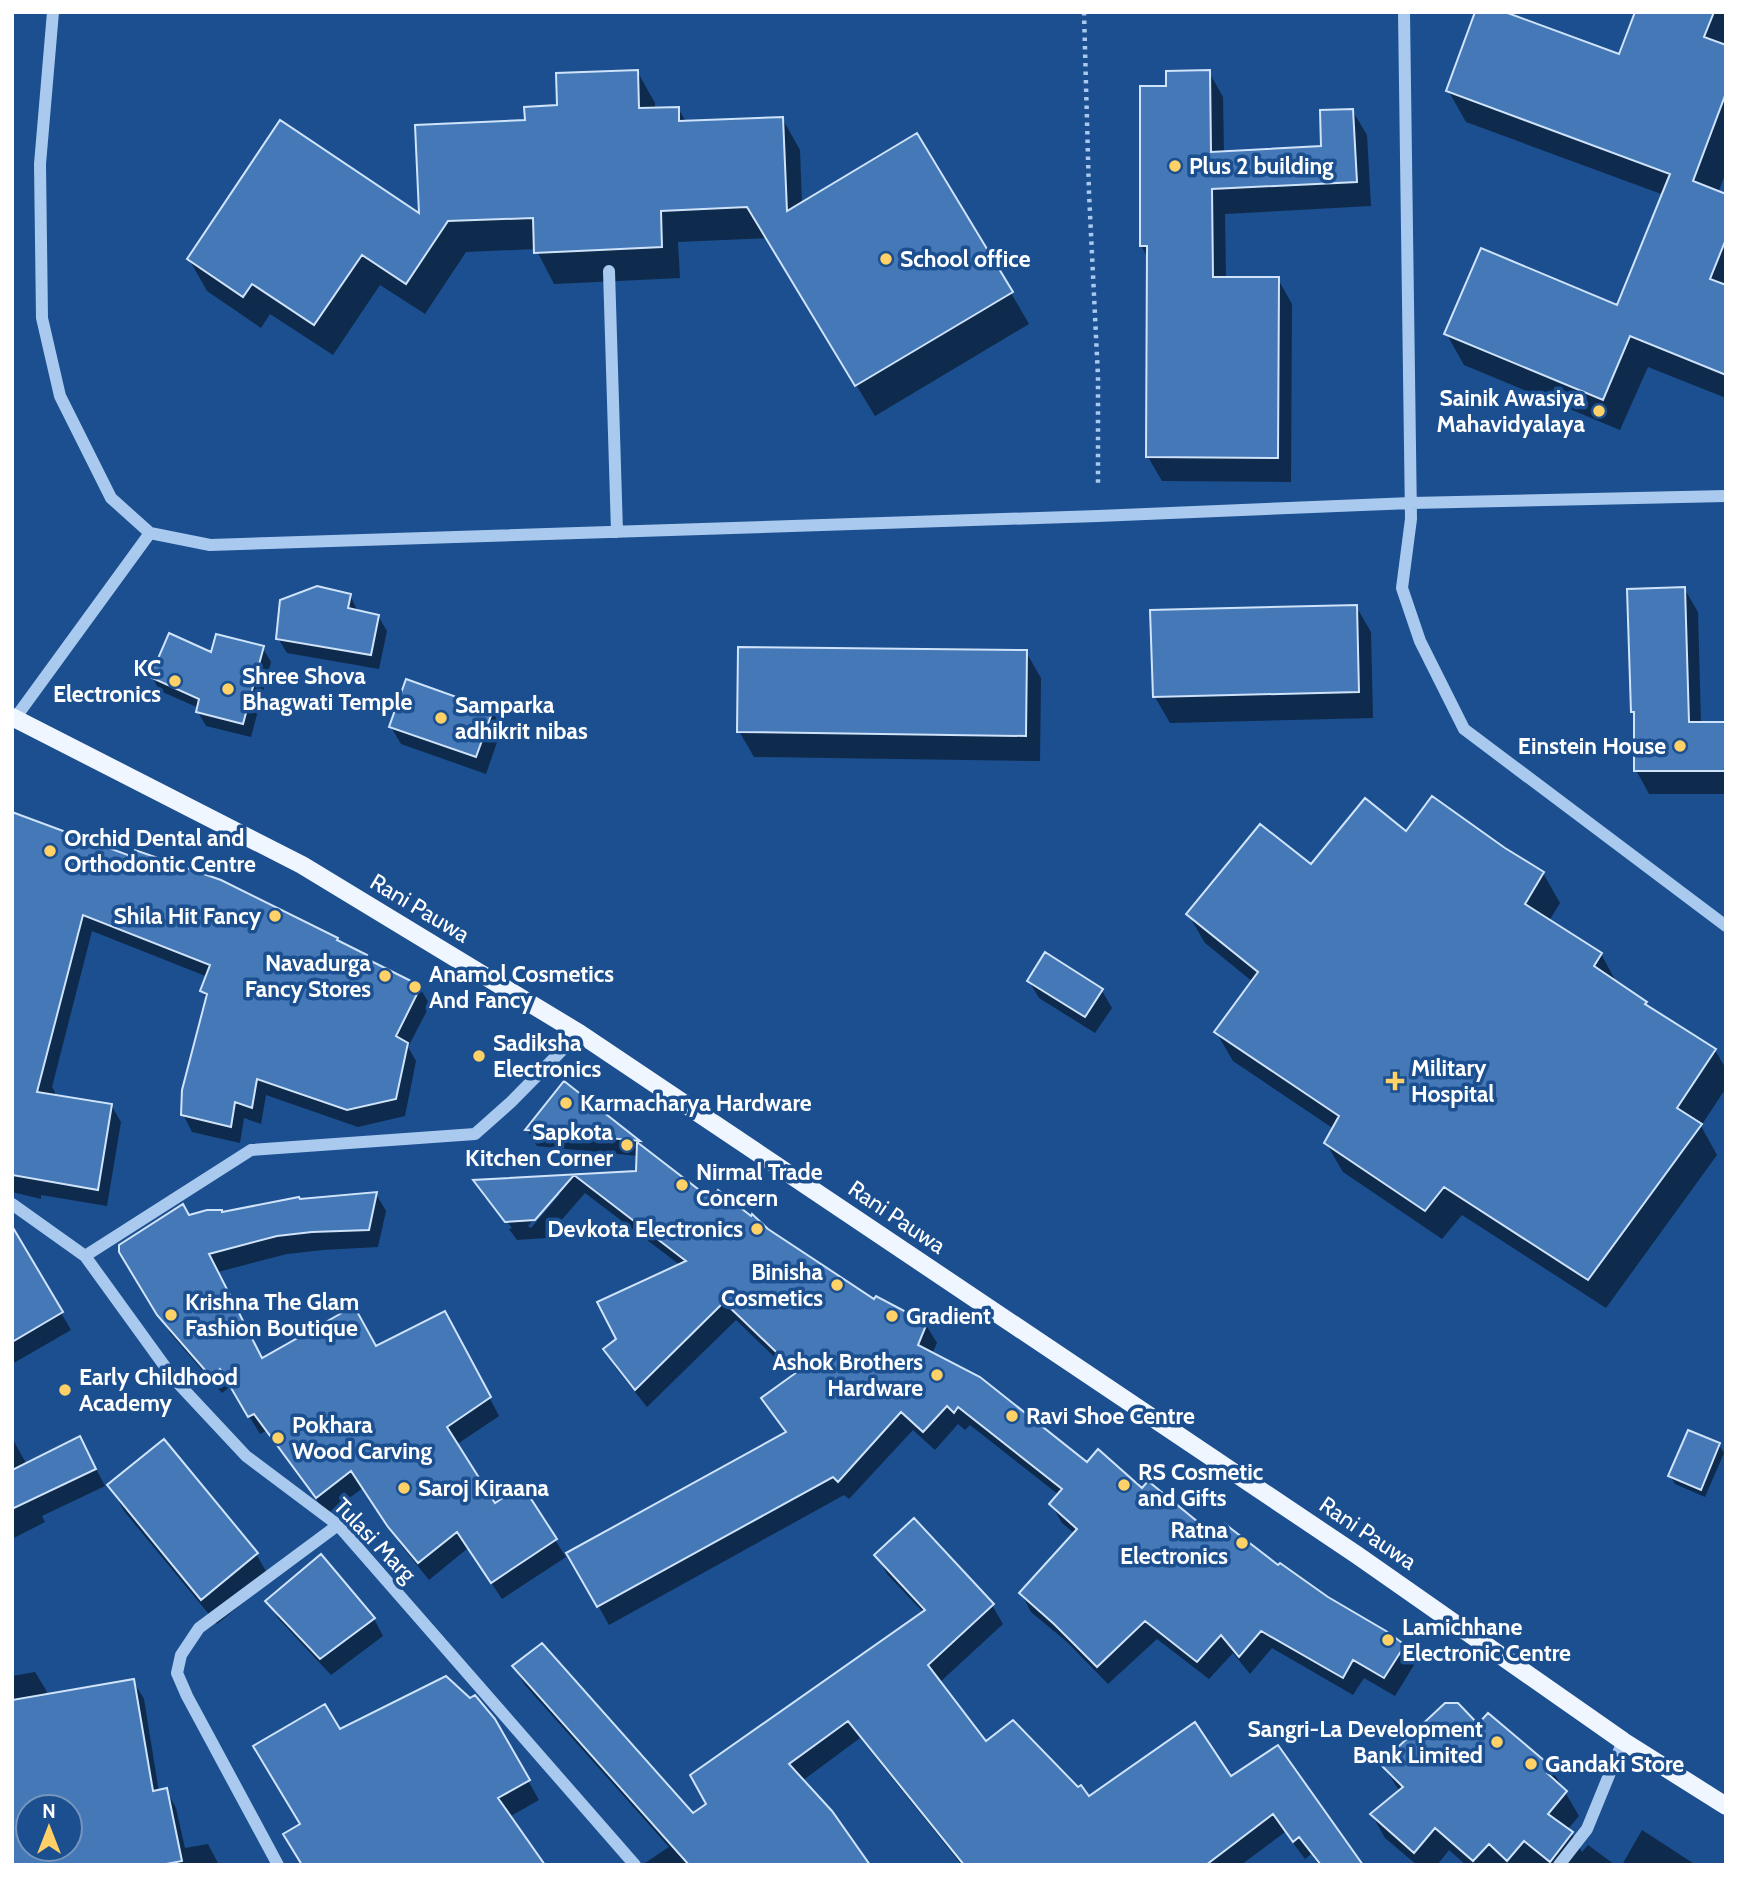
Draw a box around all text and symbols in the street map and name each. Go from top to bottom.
place label: Plus 2 building [1189,152,1334,180]
marker: Plus 2 building [1167,158,1183,174]
place label: School office [900,245,1031,273]
marker: School office [878,251,894,267]
place label: Sainik Awasiya Mahavidyalaya [1436,384,1586,438]
marker: Sainik Awasiya Mahavidyalaya [1591,403,1607,419]
place label: KC Electronics [53,654,161,708]
place label: Shree Shova Bhagwati Temple [242,662,412,716]
marker: KC Electronics [167,673,183,689]
marker: Shree Shova Bhagwati Temple [220,681,236,697]
place label: Samparka adhikrit nibas [455,691,588,745]
marker: Samparka adhikrit nibas [433,710,449,726]
place label: Einstein House [1518,732,1666,760]
marker: Einstein House [1672,738,1688,754]
place label: Orchid Dental and Orthodontic Centre [64,824,256,878]
marker: Orchid Dental and Orthodontic Centre [42,843,58,859]
street label: Rani Pauwa [365,867,475,949]
place label: Shila Hit Fancy [114,902,262,930]
marker: Shila Hit Fancy [267,908,283,924]
place label: Navadurga Fancy Stores [245,949,372,1003]
place label: Anamol Cosmetics And Fancy [429,960,614,1014]
marker: Navadurga Fancy Stores [377,968,393,984]
marker: Anamol Cosmetics And Fancy [407,979,423,995]
place label: Sadiksha Electronics [493,1029,601,1083]
marker: Sadiksha Electronics [471,1048,487,1064]
place label: Military Hospital [1411,1054,1494,1108]
marker: Military Hospital [1385,1071,1405,1091]
place label: Karmacharya Hardware [580,1089,812,1117]
marker: Karmacharya Hardware [558,1095,574,1111]
place label: Sapkota Kitchen Corner [465,1118,614,1172]
marker: Sapkota Kitchen Corner [619,1137,635,1153]
place label: Nirmal Trade Concern [696,1158,823,1212]
street label: Rani Pauwa [843,1174,951,1260]
marker: Nirmal Trade Concern [674,1177,690,1193]
place label: Devkota Electronics [547,1215,743,1243]
marker: Devkota Electronics [749,1221,765,1237]
place label: Binisha Cosmetics [721,1258,824,1312]
marker: Binisha Cosmetics [829,1277,845,1293]
place label: Krishna The Glam Fashion Boutique [185,1288,359,1342]
place label: Gradient [906,1302,991,1330]
marker: Krishna The Glam Fashion Boutique [163,1307,179,1323]
marker: Gradient [884,1308,900,1324]
place label: Ashok Brothers Hardware [772,1348,923,1402]
place label: Early Childhood Academy [79,1363,238,1417]
marker: Ashok Brothers Hardware [929,1367,945,1383]
marker: Early Childhood Academy [57,1382,73,1398]
place label: Ravi Shoe Centre [1026,1402,1195,1430]
marker: Ravi Shoe Centre [1004,1408,1020,1424]
place label: Pokhara Wood Carving [292,1411,432,1465]
marker: Pokhara Wood Carving [270,1430,286,1446]
place label: RS Cosmetic and Gifts [1138,1458,1263,1512]
place label: Saroj Kiraana [418,1474,550,1502]
marker: RS Cosmetic and Gifts [1116,1477,1132,1493]
marker: Saroj Kiraana [396,1480,412,1496]
street label: Rani Pauwa [1314,1490,1422,1576]
street label: Tulasi Marg [328,1492,422,1588]
place label: Ratna Electronics [1120,1516,1229,1570]
marker: Ratna Electronics [1234,1535,1250,1551]
place label: Lamichhane Electronic Centre [1402,1613,1571,1667]
marker: Lamichhane Electronic Centre [1380,1632,1396,1648]
place label: Sangri-La Development Bank Limited [1247,1715,1483,1769]
marker: Sangri-La Development Bank Limited [1489,1734,1505,1750]
place label: Gandaki Store [1545,1750,1684,1778]
marker: Gandaki Store [1523,1756,1539,1772]
north arrow [14,1793,84,1863]
text: N [42,1800,56,1823]

